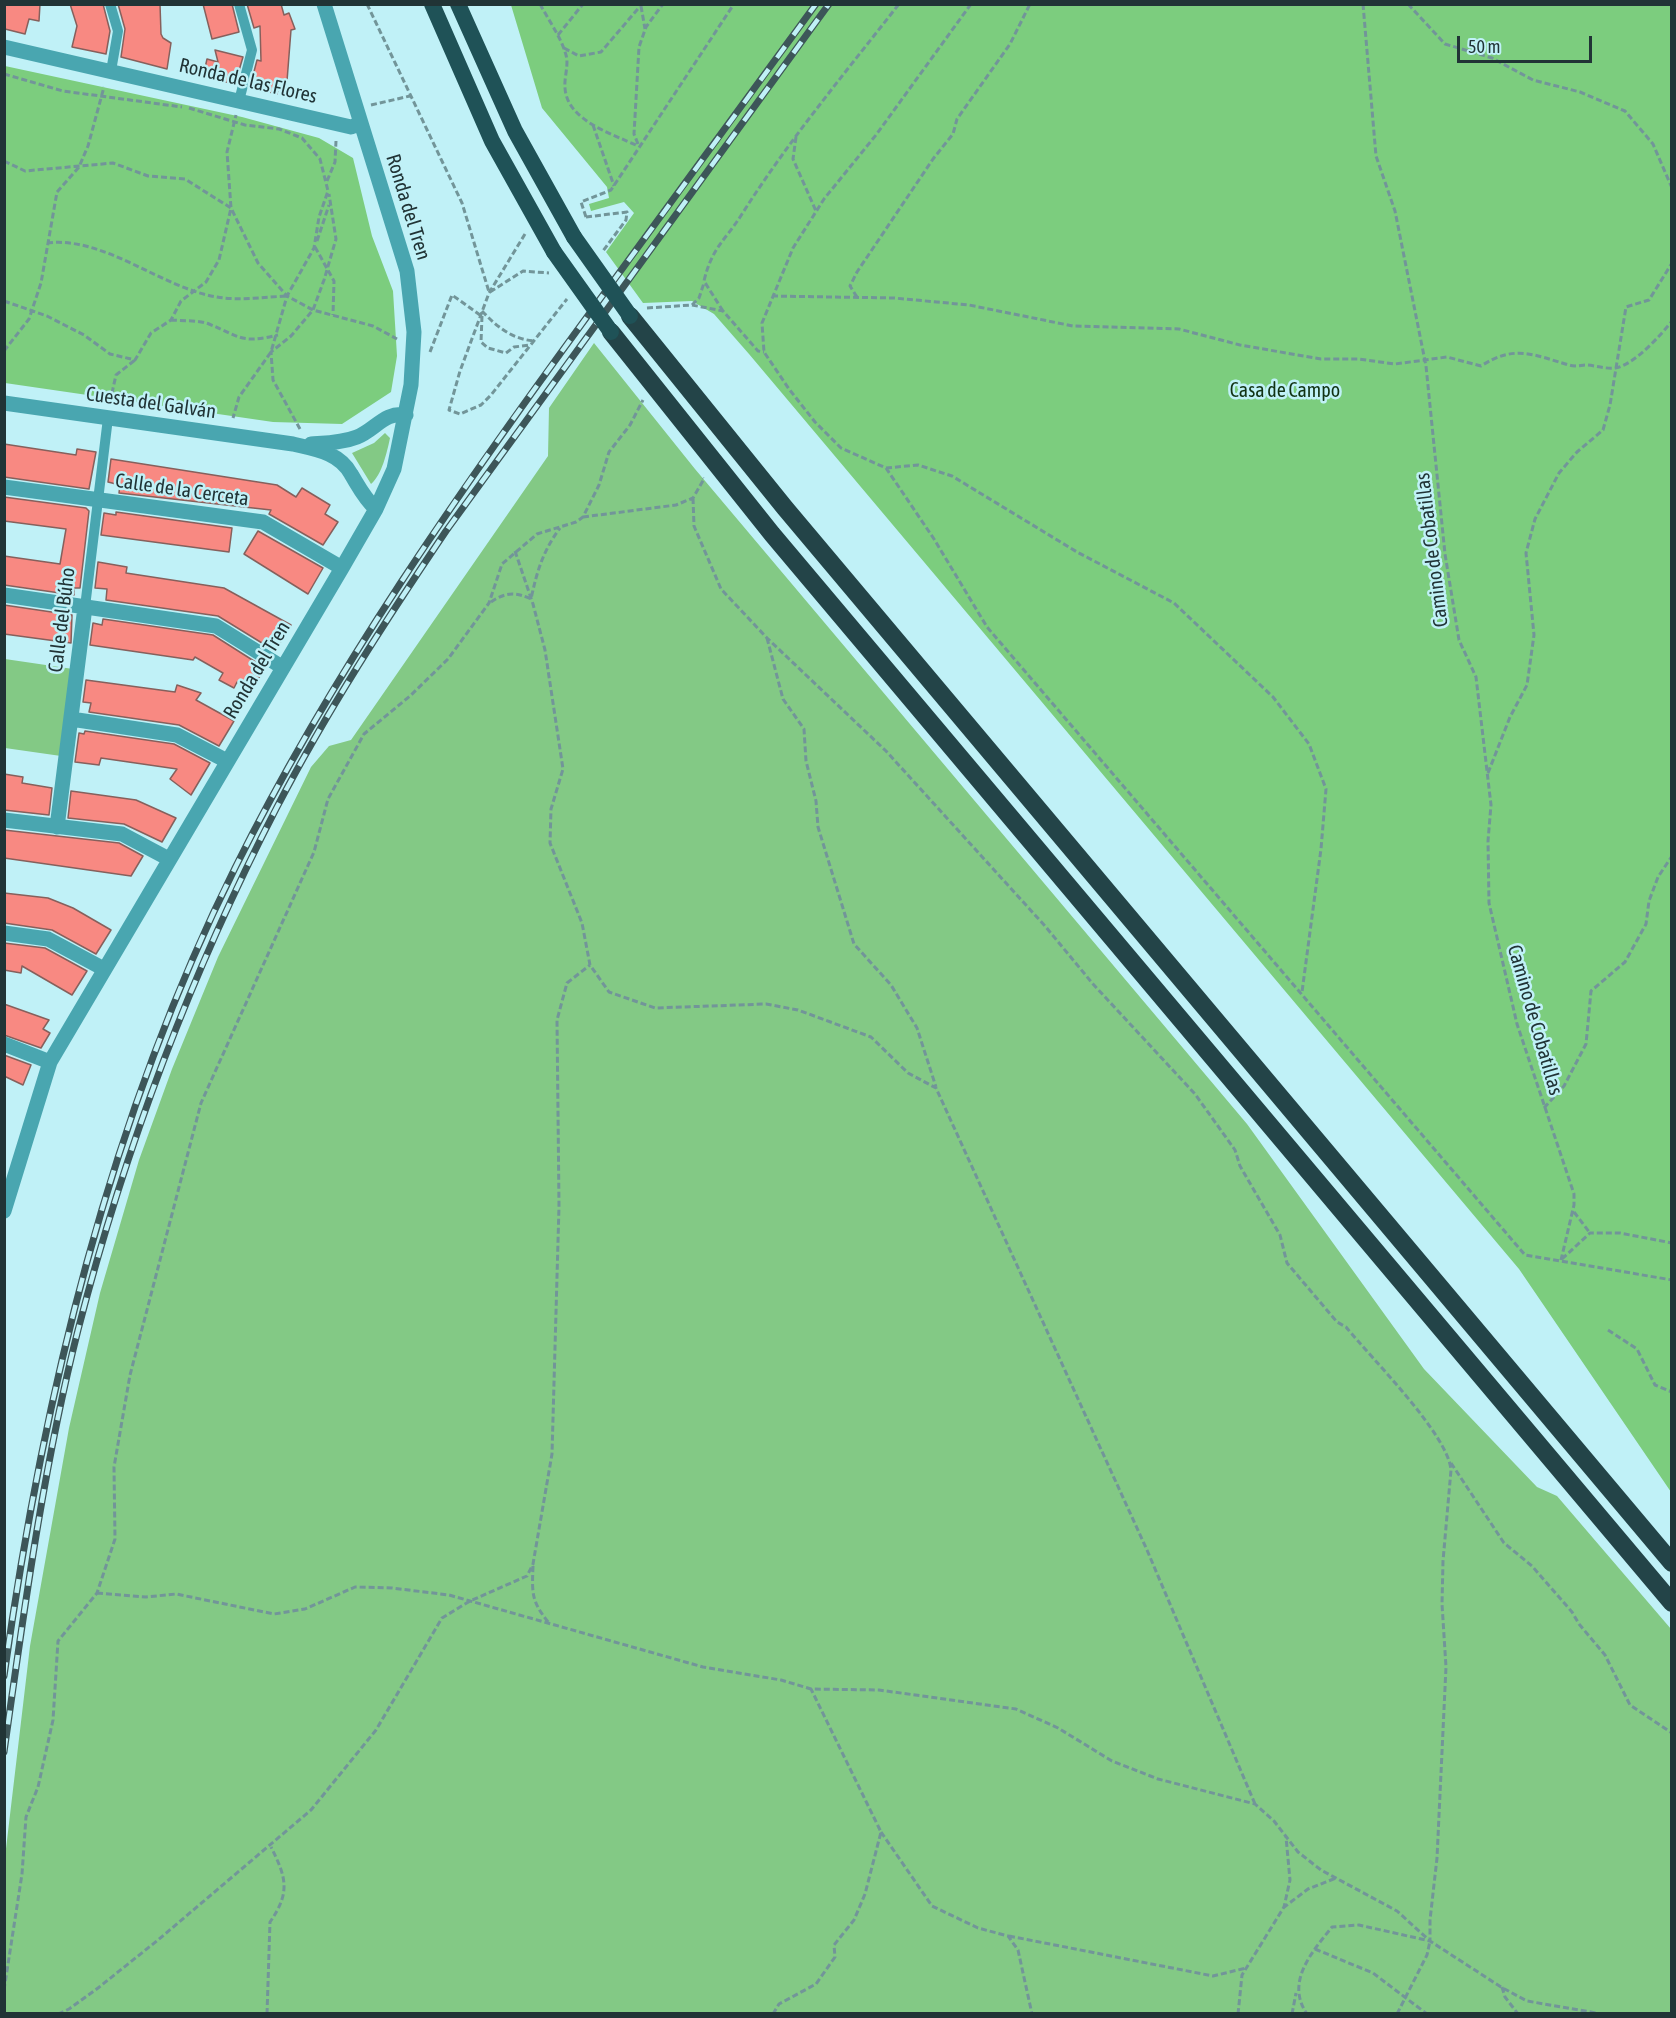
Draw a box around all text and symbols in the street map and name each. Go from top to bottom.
scale bar [1460,24,1595,62]
text: 50 m [1468,36,1500,57]
street label: Ronda de las Flores [177,53,319,109]
street label: Ronda del Tren [381,151,435,263]
park label: Casa de Campo [1230,379,1340,403]
street label: Cuesta del Galván [84,382,218,424]
street label: Calle de la Cerceta [114,469,250,511]
street label: Camino de Cobatillas [1411,472,1453,628]
street label: Calle del Búho [44,566,80,674]
street label: Ronda del Tren [219,617,295,723]
street label: Camino de Cobatillas [1502,942,1568,1098]

